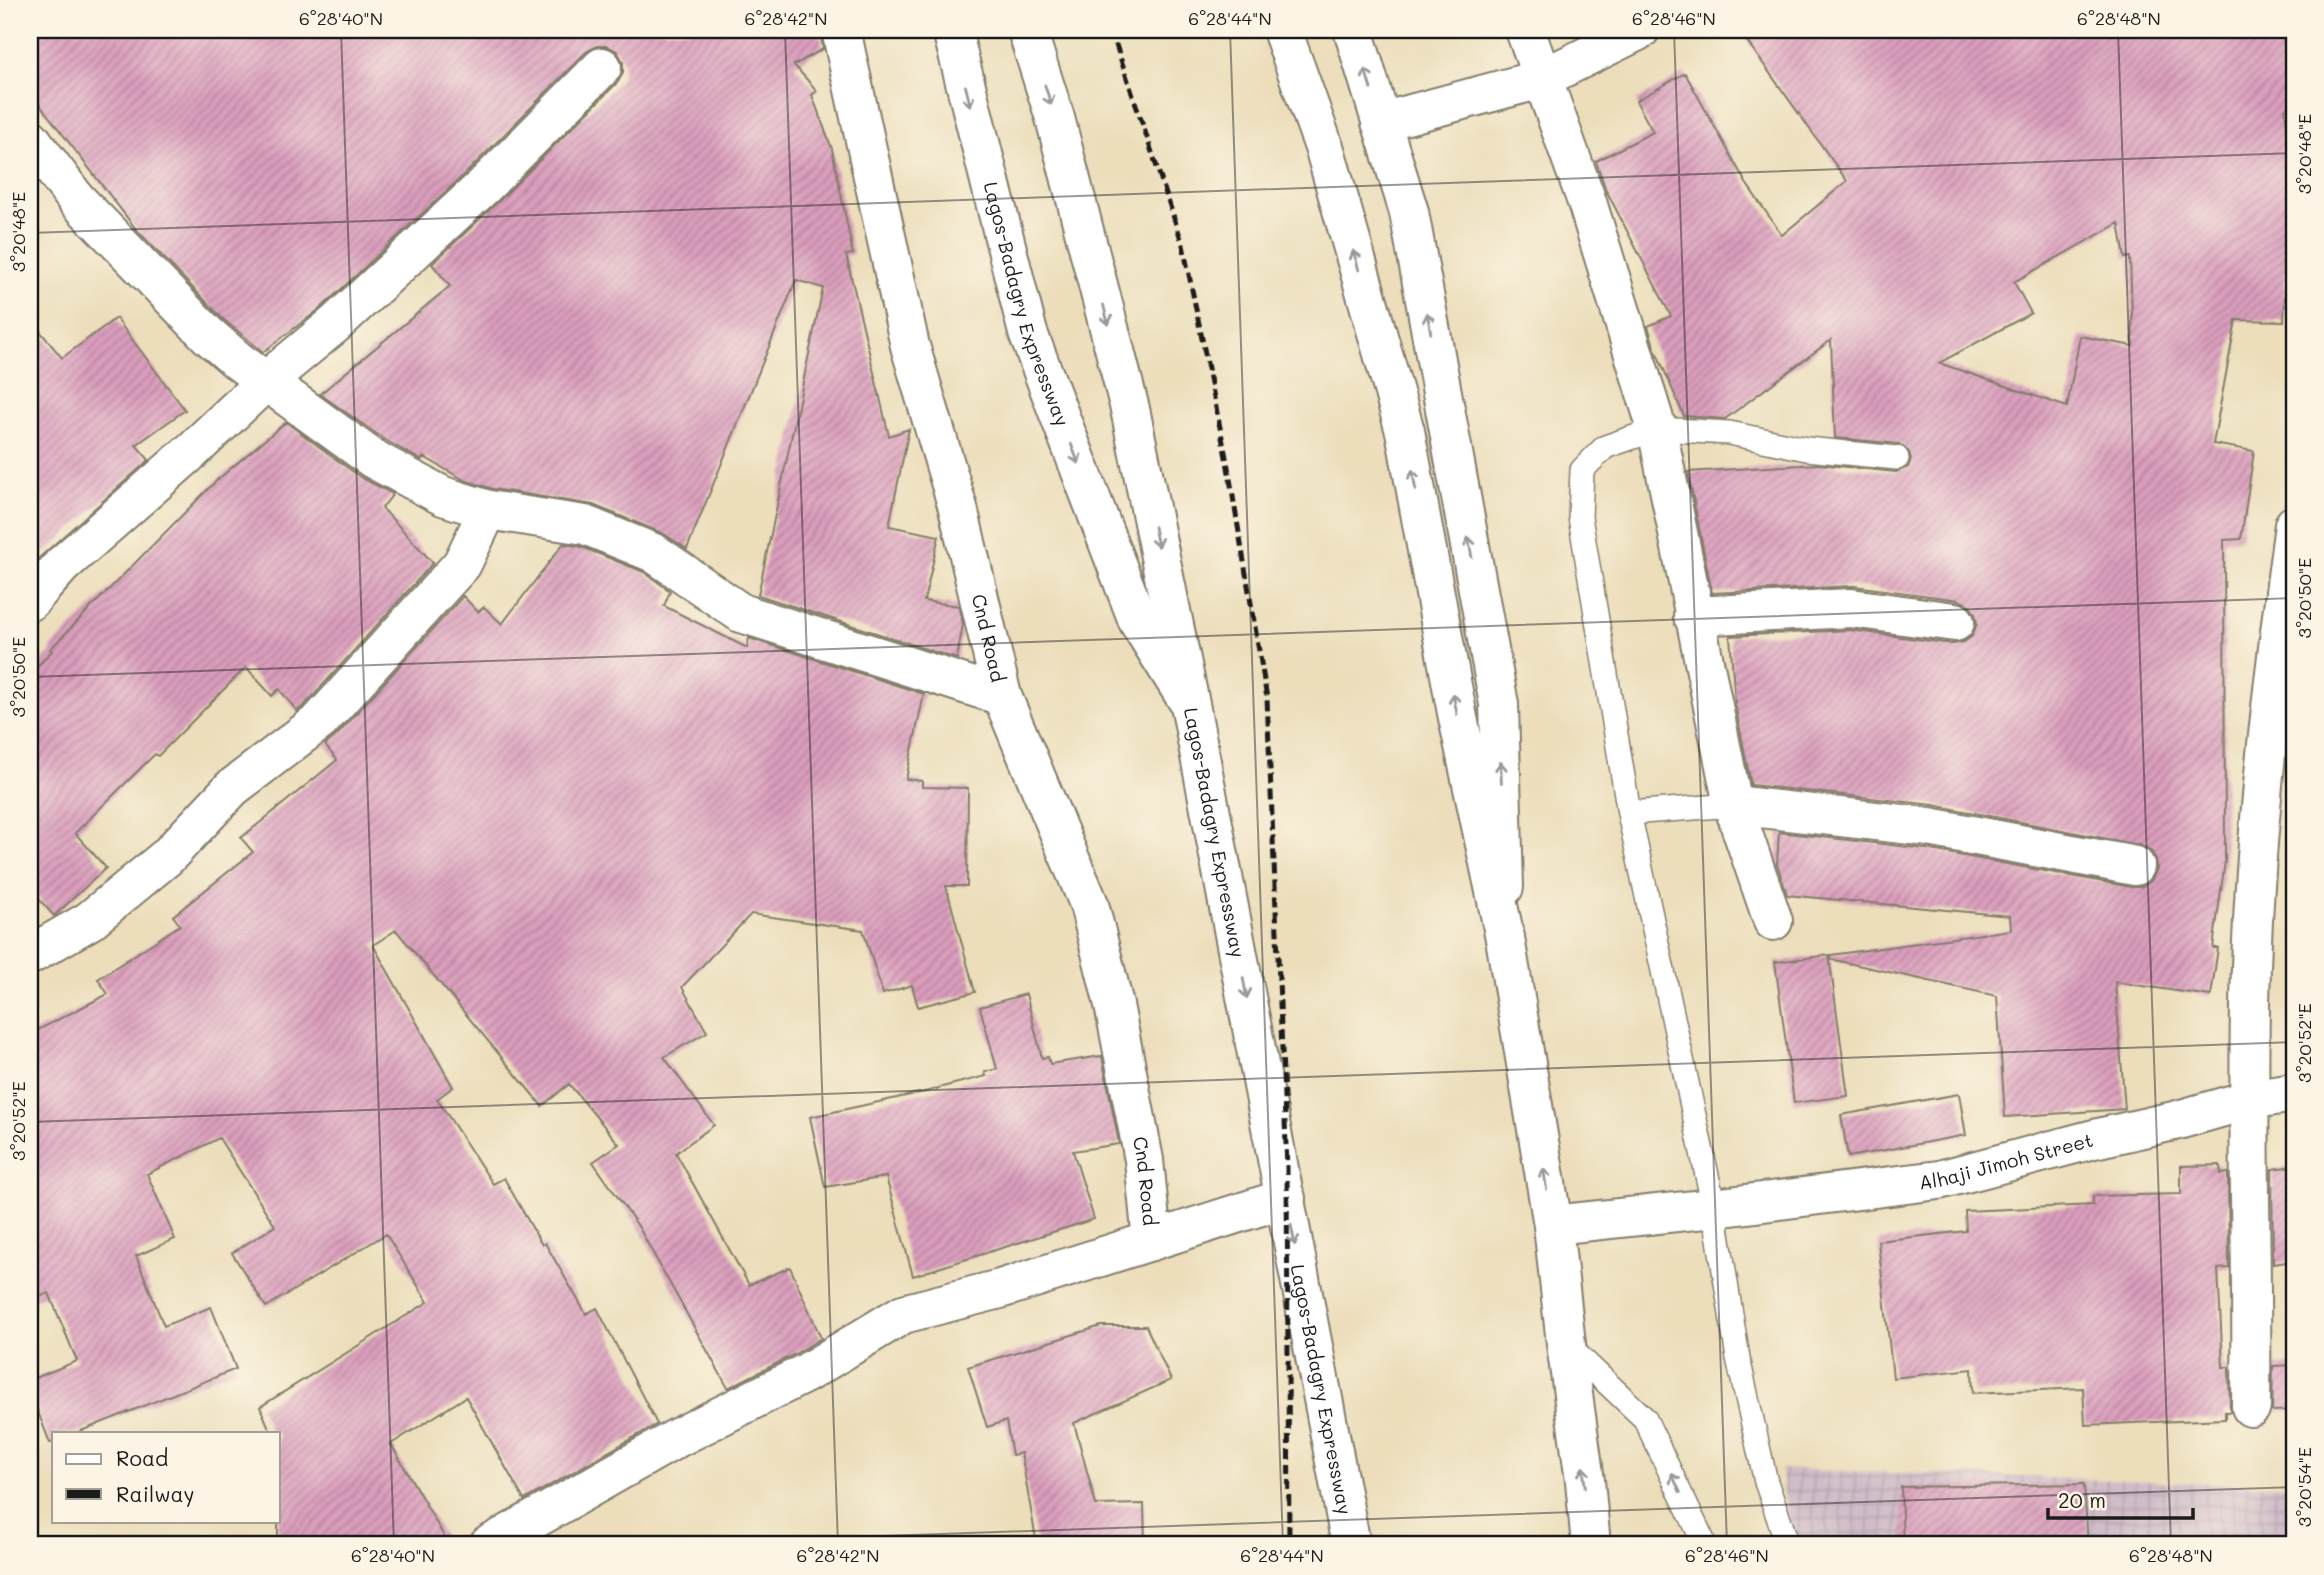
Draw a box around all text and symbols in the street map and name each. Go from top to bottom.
text: 6°28'40"N [299,6,383,30]
text: 6°28'42"N [745,6,827,30]
text: 6°28'44"N [1188,6,1272,30]
text: 6°28'46"N [1632,6,1716,30]
text: 6°28'48"N [2077,6,2161,30]
one-way arrow [1361,69,1373,91]
one-way arrow [962,84,975,107]
one-way arrow [1042,84,1055,106]
text: 3°20'48"E [2292,114,2316,194]
street label: Lagos-Badagry Expressway [979,179,1075,429]
text: 3°20'48"E [6,192,30,272]
one-way arrow [1349,249,1362,271]
one-way arrow [1100,303,1113,326]
one-way arrow [1422,312,1435,335]
one-way arrow [1069,443,1082,465]
one-way arrow [1406,469,1420,492]
one-way arrow [1150,525,1164,548]
one-way arrow [1463,536,1476,559]
text: 3°20'50"E [2292,558,2316,638]
street label: Cnd Road [967,591,1011,684]
text: 3°20'50"E [6,637,30,717]
one-way arrow [1448,693,1461,716]
street label: Lagos-Badagry Expressway [1179,705,1251,960]
one-way arrow [1494,761,1507,784]
one-way arrow [1239,976,1252,999]
text: 3°20'52"E [2292,1003,2316,1083]
text: 3°20'52"E [6,1081,30,1161]
street label: Alhaji Jimoh Street [1917,1127,2096,1194]
street label: Cnd Road [1128,1134,1163,1227]
one-way arrow [1538,1168,1551,1191]
one-way arrow [1286,1223,1300,1246]
street label: Lagos-Badagry Expressway [1286,1262,1358,1517]
legend [52,1432,280,1522]
text: Road [116,1444,168,1471]
text: 3°20'54"E [2292,1447,2316,1527]
one-way arrow [1578,1466,1591,1489]
one-way arrow [1669,1473,1682,1494]
scale bar [2048,1477,2193,1521]
text: Railway [116,1480,195,1507]
text: 20 m [2058,1486,2106,1513]
text: 6°28'40"N [351,1543,435,1567]
text: 6°28'42"N [797,1543,879,1567]
text: 6°28'44"N [1240,1543,1324,1567]
text: 6°28'46"N [1685,1543,1769,1567]
text: 6°28'48"N [2129,1543,2213,1567]

